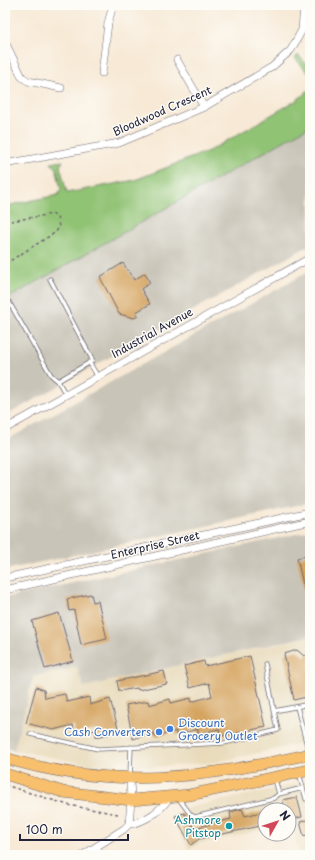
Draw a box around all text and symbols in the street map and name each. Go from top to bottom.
street label: Bloodwood Crescent [110,81,214,140]
street label: Industrial Avenue [108,303,196,362]
street label: Enterprise Street [109,526,202,563]
place label: Discount Grocery Outlet [178,714,258,744]
place label: Cash Converters [64,723,151,740]
marker: Discount Grocery Outlet [165,724,175,734]
marker: Cash Converters [154,727,164,737]
north arrow [257,802,297,842]
text: N [276,807,295,824]
place label: Ashmore Pitstop [174,811,221,841]
scale bar [20,816,128,842]
text: 100 m [26,820,63,838]
marker: Ashmore Pitstop [224,821,234,831]

